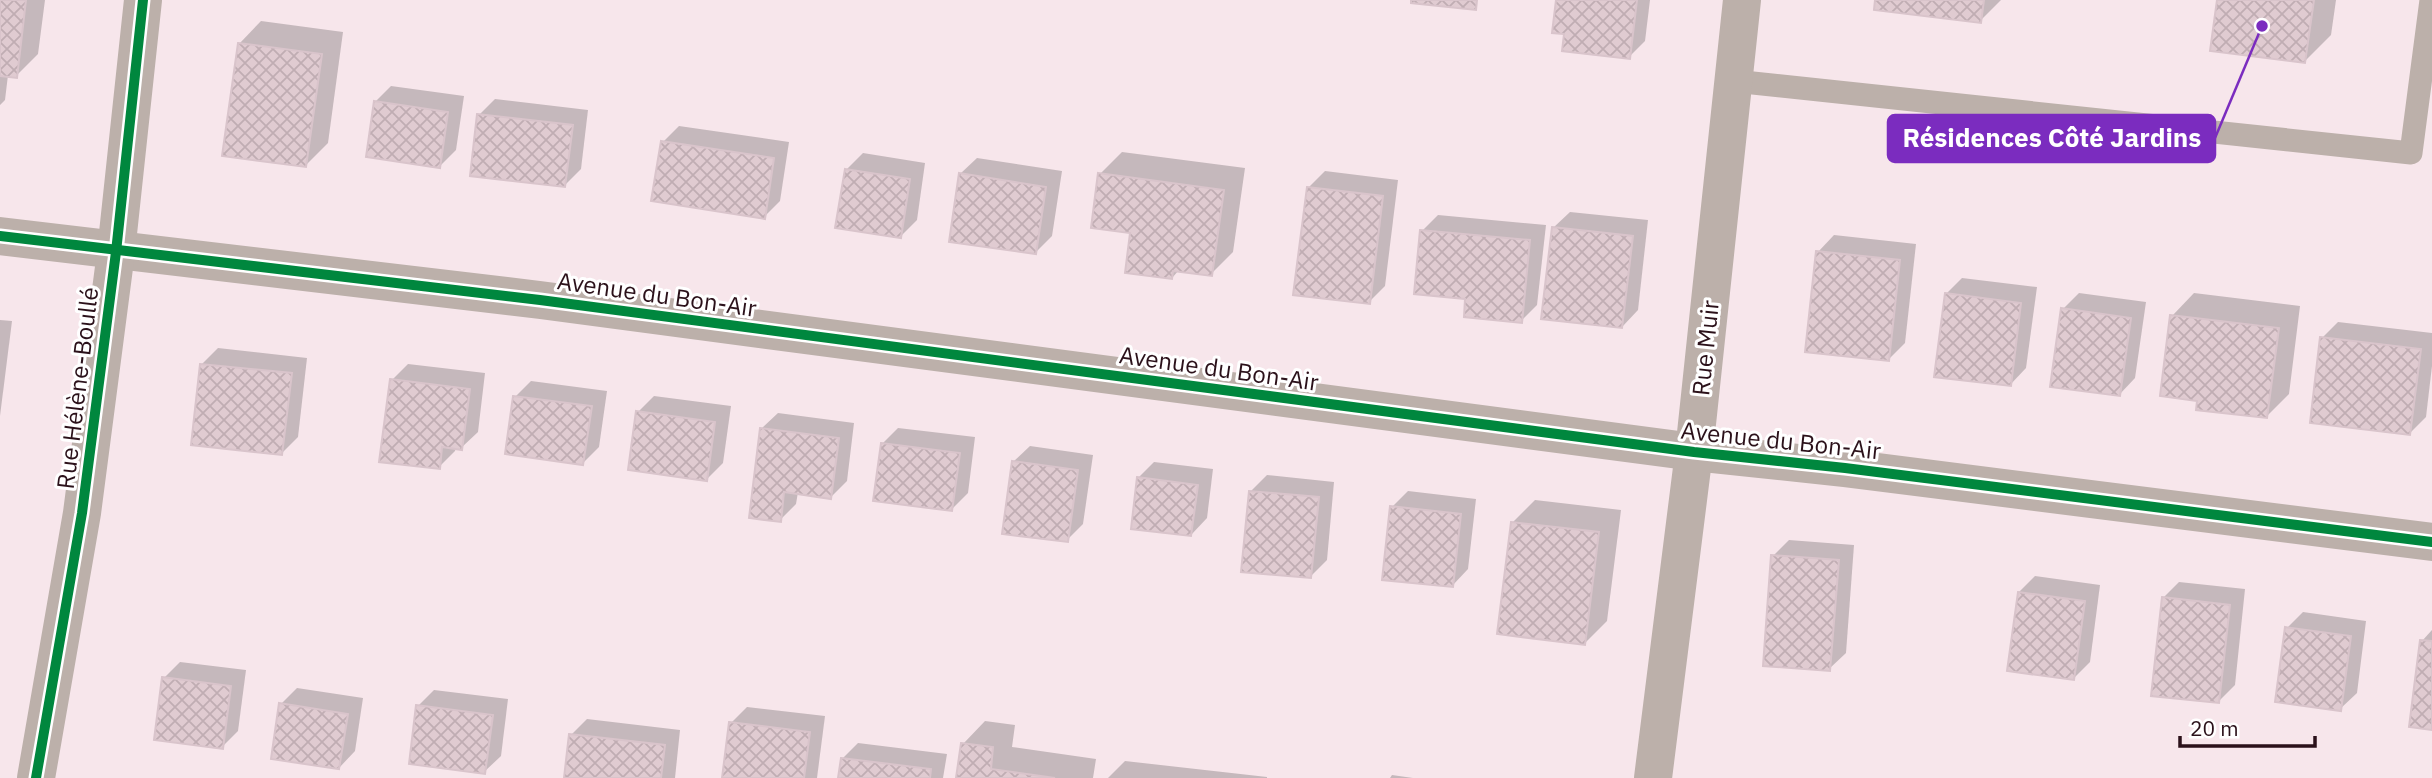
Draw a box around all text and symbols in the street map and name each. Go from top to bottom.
callout: Résidences Côté Jardins [1888,115,2215,162]
text: Résidences Côté Jardins [1903,120,2201,154]
street label: Avenue du Bon-Air [555,264,759,324]
street label: Rue Hélène-Boullé [49,285,105,491]
street label: Rue Muir [1684,299,1726,397]
street label: Avenue du Bon-Air [1117,338,1321,398]
street label: Avenue du Bon-Air [1679,414,1883,466]
scale bar [2180,704,2315,748]
text: 20 m [2190,714,2239,742]

